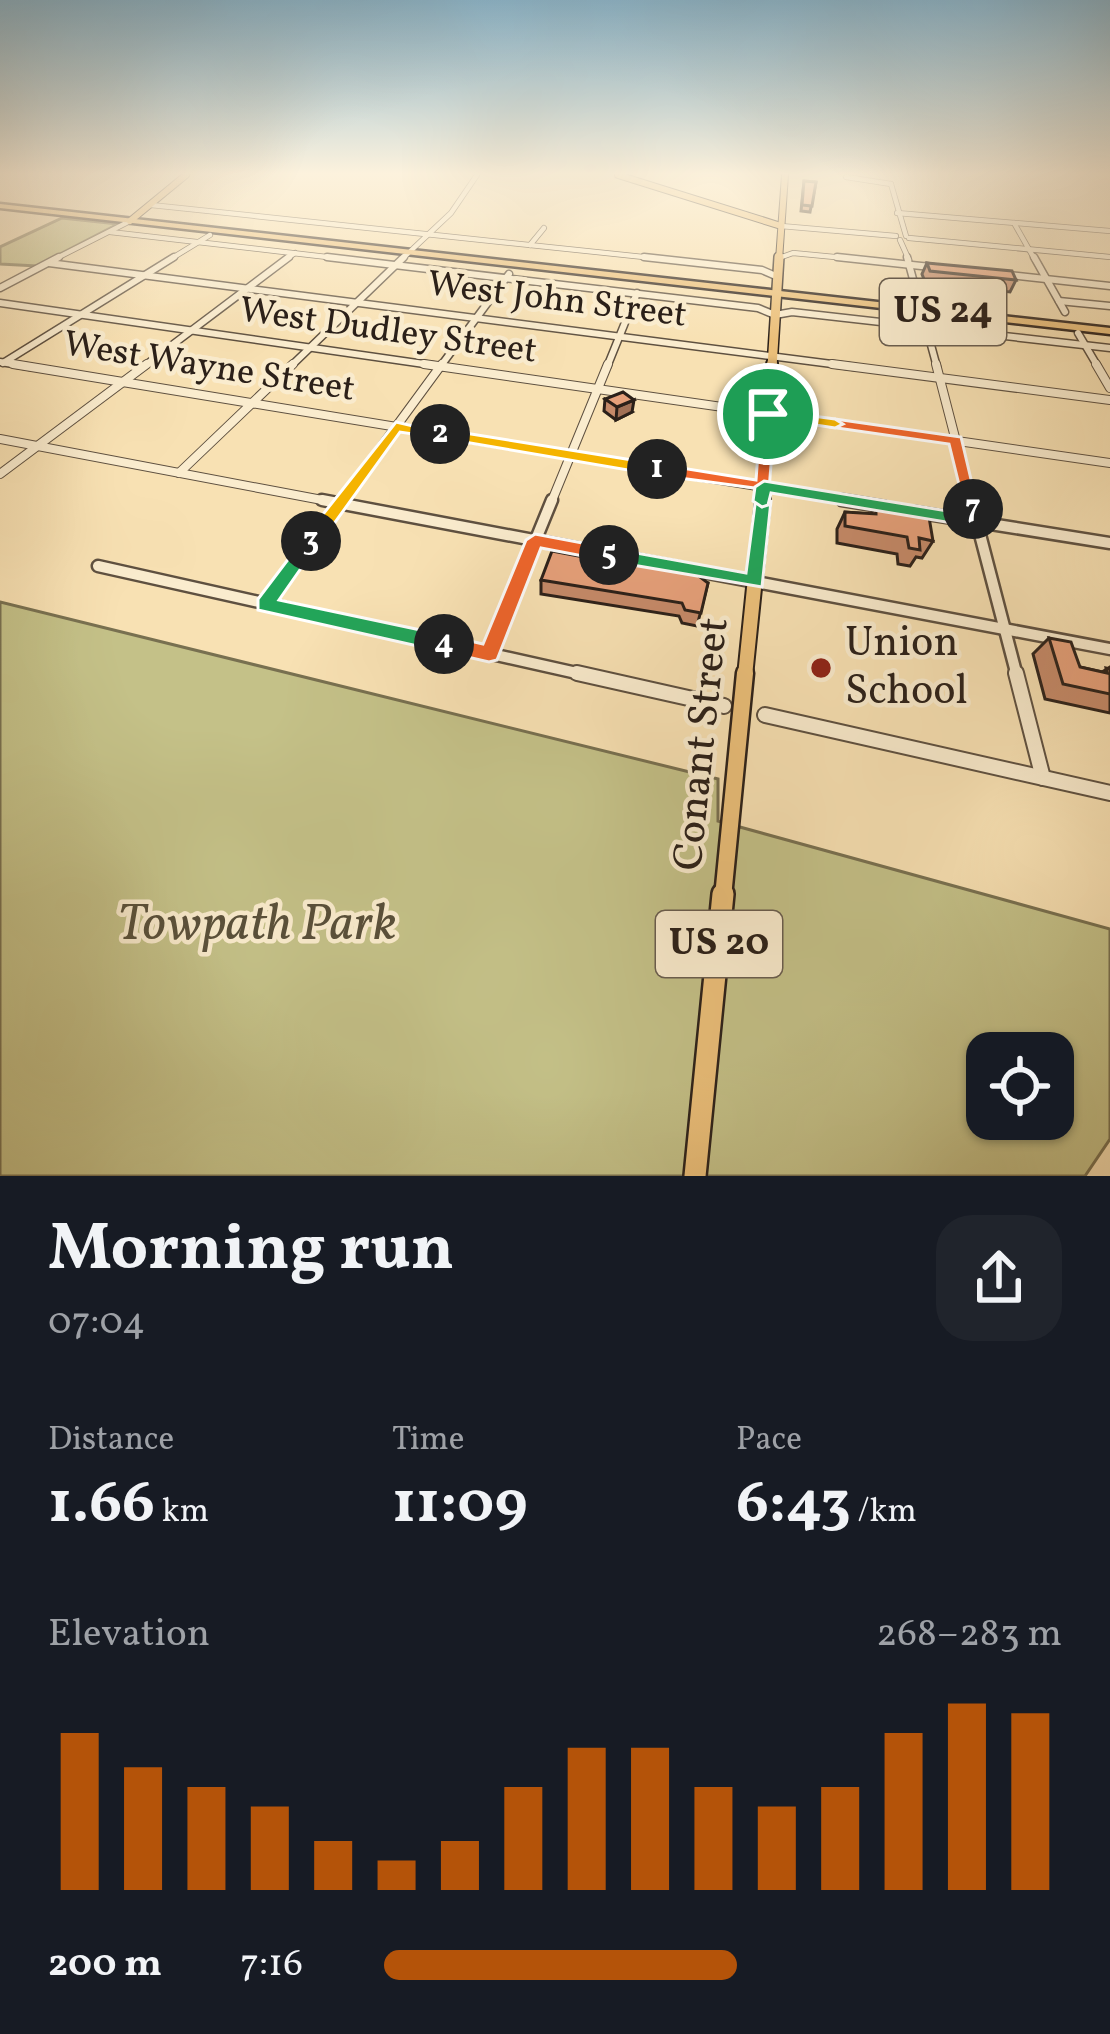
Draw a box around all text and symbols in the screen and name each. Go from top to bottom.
street label: West John Street [425,260,689,342]
road number: US 24 [880,279,1006,345]
street label: West Dudley Street [236,286,540,378]
street label: West Wayne Street [60,320,358,416]
pin [717,363,819,465]
icon: arrive [735,381,801,447]
pin: 2 [410,404,470,464]
text: 2 [431,411,449,457]
pin: 1 [627,439,687,499]
text: 1 [650,446,664,492]
pin: 7 [943,479,1003,539]
text: 7 [965,486,981,532]
pin: 3 [281,511,341,571]
text: 3 [303,518,319,564]
pin: 5 [579,525,639,585]
text: 5 [601,532,617,578]
pin: 4 [414,614,474,674]
street label: Conant Street [660,615,746,873]
place label: Union School [845,615,968,722]
text: 4 [434,621,454,667]
marker: Union School [808,655,834,681]
park label: Towpath Park [117,890,397,961]
road number: US 20 [656,911,782,977]
map controls [966,1032,1074,1140]
button: locate [966,1032,1074,1140]
text: Morning run [48,1205,454,1297]
button: share [936,1215,1062,1341]
text: 07:04 [48,1296,145,1350]
text: Distance [48,1418,174,1464]
text: Time [392,1418,464,1464]
text: Pace [736,1418,802,1464]
text: 1.66 [48,1464,155,1547]
text: 11:09 [392,1464,528,1547]
text: 6:43 [736,1464,851,1547]
text: km [155,1490,209,1536]
text: /km [851,1490,917,1536]
text: Elevation [48,1608,210,1662]
text: 268–283 m [876,1608,1062,1662]
text: 200 m [48,1938,162,1992]
text: 7:16 [240,1938,303,1992]

